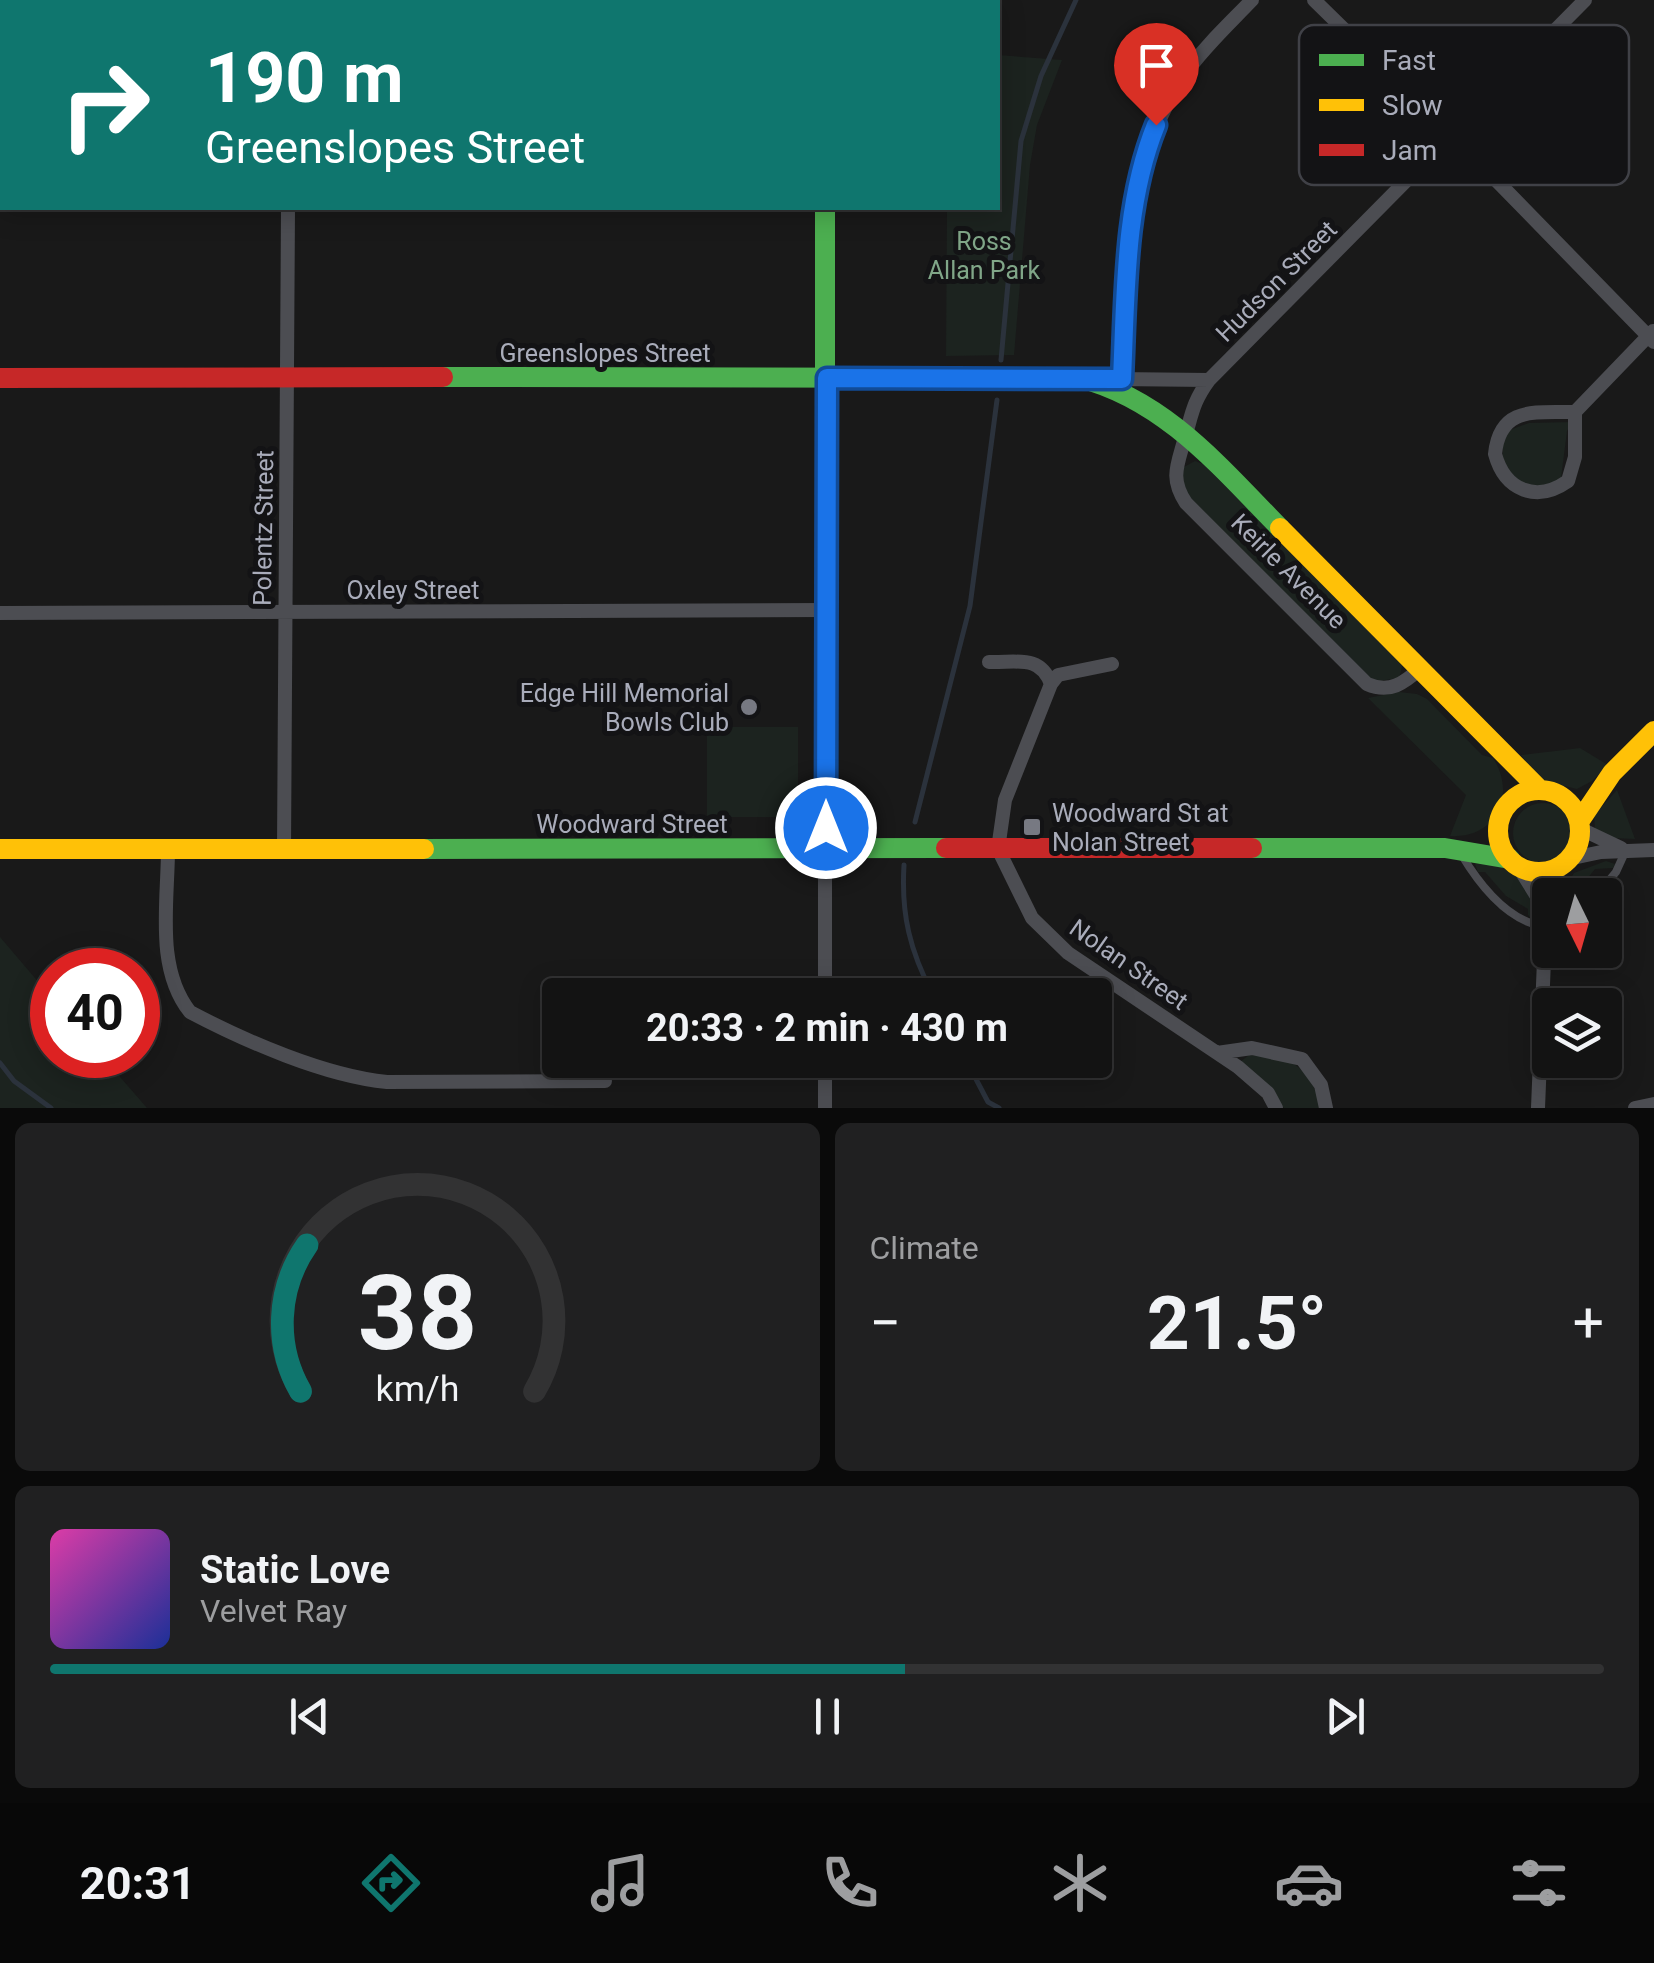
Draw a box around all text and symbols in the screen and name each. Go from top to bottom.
pin [1114,23,1199,126]
legend [1299,25,1629,185]
text: 190 m [205,37,404,119]
icon: arrive [1129,38,1184,93]
icon: right [40,40,170,170]
text: Fast [1382,44,1436,77]
text: Slow [1382,89,1442,122]
text: Greenslopes Street [205,121,585,174]
text: Jam [1382,134,1437,167]
street label: Hudson Street [1210,215,1343,348]
park label: Ross Allan Park [928,227,1041,285]
street label: Greenslopes Street [499,339,711,368]
street label: Polentz Street [248,450,279,606]
street label: Keirle Avenue [1225,508,1352,635]
street label: Oxley Street [347,576,479,605]
place label: Edge Hill Memorial Bowls Club [520,679,729,737]
marker: Edge Hill Memorial Bowls Club [738,696,760,718]
position arrow [774,776,878,880]
place label: Woodward St at Nolan Street [1052,799,1228,857]
street label: Woodward Street [536,810,728,839]
marker: Woodward St at Nolan Street [1021,816,1043,838]
north arrow [1532,878,1622,968]
map controls [1532,878,1622,1078]
street label: Nolan Street [1064,913,1193,1016]
speed limit sign: 40 [30,948,160,1078]
button: layers [1532,988,1622,1078]
text: 20:33 · 2 min · 430 m [646,1006,1008,1050]
text: Climate [870,1229,979,1267]
text: 38 [358,1253,477,1374]
text: 21.5° [1147,1279,1327,1367]
text: − [870,1291,901,1355]
text: + [1573,1291,1604,1355]
text: km/h [375,1368,459,1410]
text: Static Love [200,1548,390,1592]
text: Velvet Ray [200,1592,347,1630]
icon: previous [282,1689,337,1744]
icon: pause [800,1689,855,1744]
icon: next [1318,1689,1373,1744]
icon: directions [356,1848,426,1918]
icon: music [585,1848,655,1918]
icon: phone [815,1848,885,1918]
icon: climate [1045,1848,1115,1918]
icon: car [1274,1848,1344,1918]
icon: filters [1504,1848,1574,1918]
text: 20:31 [80,1857,196,1910]

